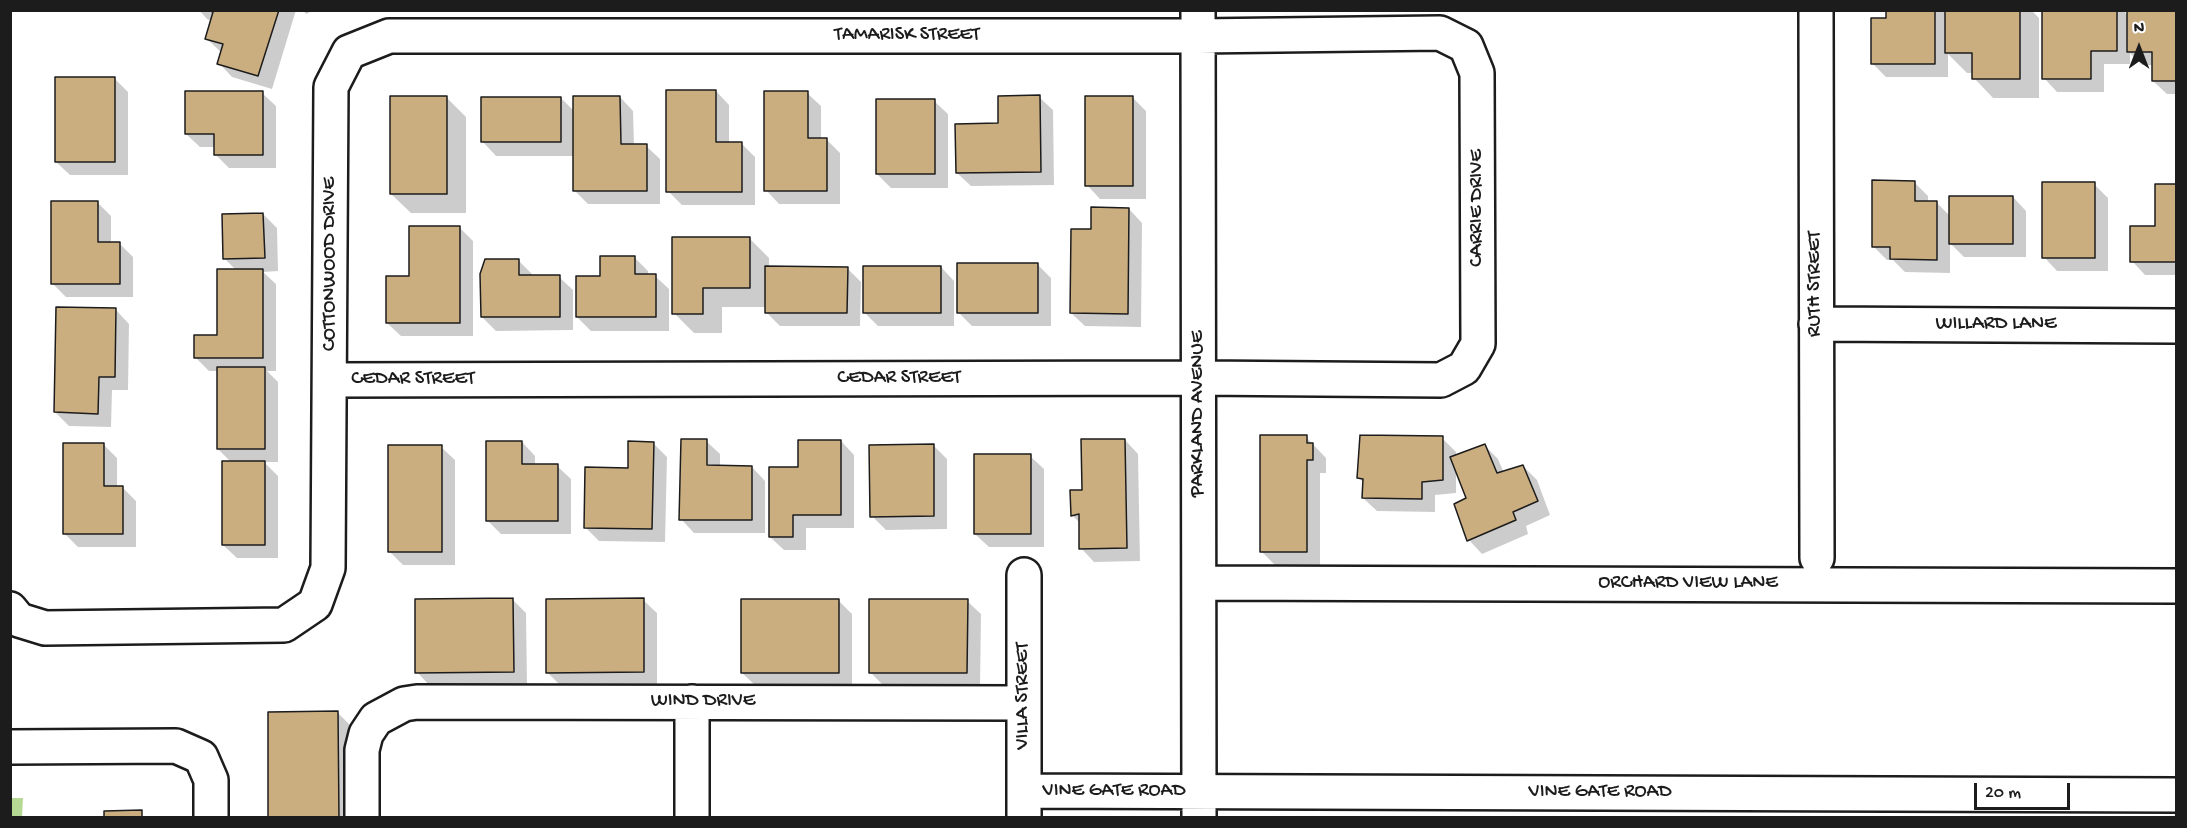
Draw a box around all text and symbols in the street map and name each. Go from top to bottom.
north arrow [2109,18,2169,78]
text: N [2134,20,2144,39]
street label: TAMARISK STREET [834,24,980,48]
street label: CARRIE DRIVE [1466,149,1490,267]
street label: COTTONWOOD DRIVE [319,177,343,351]
street label: RUTH STREET [1804,231,1828,337]
street label: WILLARD LANE [1935,313,2057,337]
street label: PARKLAND AVENUE [1187,331,1211,497]
street label: CEDAR STREET [837,367,961,391]
street label: CEDAR STREET [351,368,475,392]
street label: ORCHARD VIEW LANE [1598,572,1778,596]
street label: VILLA STREET [1012,642,1036,750]
street label: WIND DRIVE [651,690,755,714]
scale bar [1977,771,2073,809]
street label: VINE GATE ROAD [1043,780,1185,804]
street label: VINE GATE ROAD [1529,781,1671,805]
text: 20 m [1985,783,2021,804]

